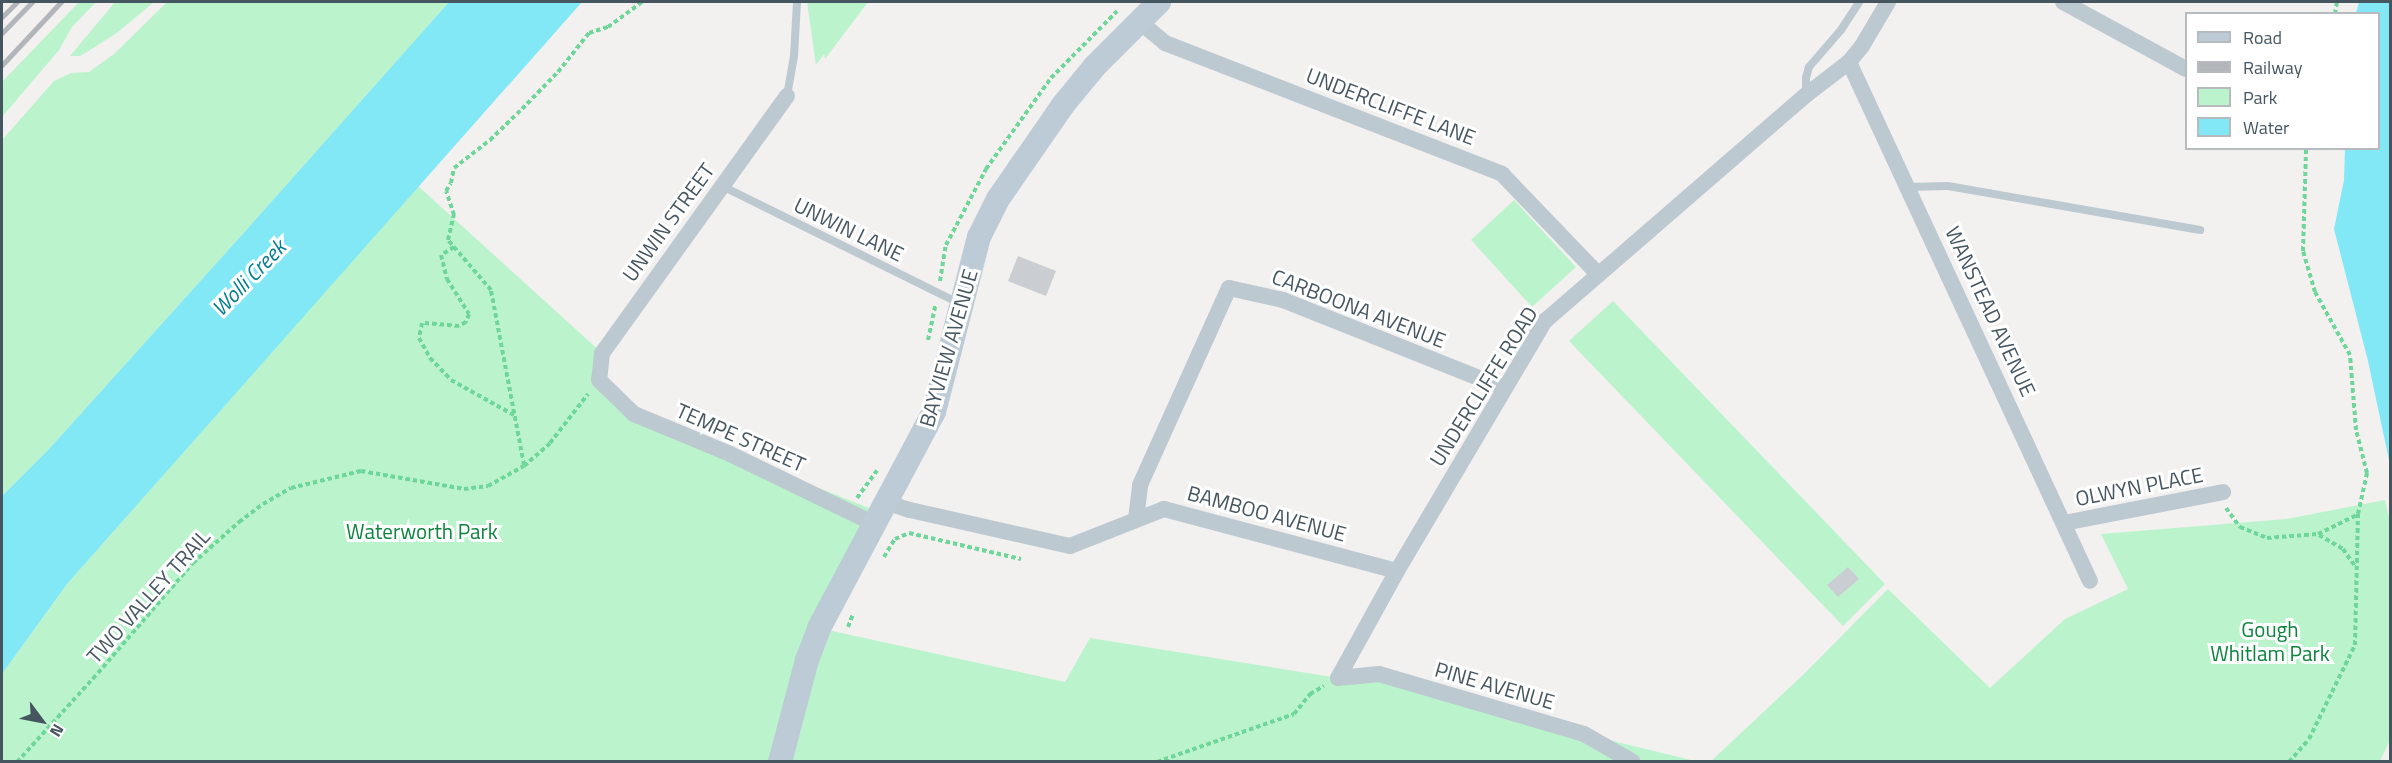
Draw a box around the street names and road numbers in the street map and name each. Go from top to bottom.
street label: UNDERCLIFFE LANE [1303,62,1479,150]
street label: UNWIN STREET [617,158,719,286]
street label: UNWIN LANE [790,192,908,266]
street label: WANSTEAD AVENUE [1941,222,2041,400]
street label: CARBOONA AVENUE [1269,263,1449,353]
street label: BAYVIEW AVENUE [913,266,983,430]
street label: UNDERCLIFFE ROAD [1424,302,1542,470]
street label: TEMPE STREET [673,397,809,477]
street label: OLWYN PLACE [2073,461,2205,511]
street label: BAMBOO AVENUE [1185,480,1349,546]
street label: TWO VALLEY TRAIL [81,524,215,668]
street label: PINE AVENUE [1432,656,1558,714]

